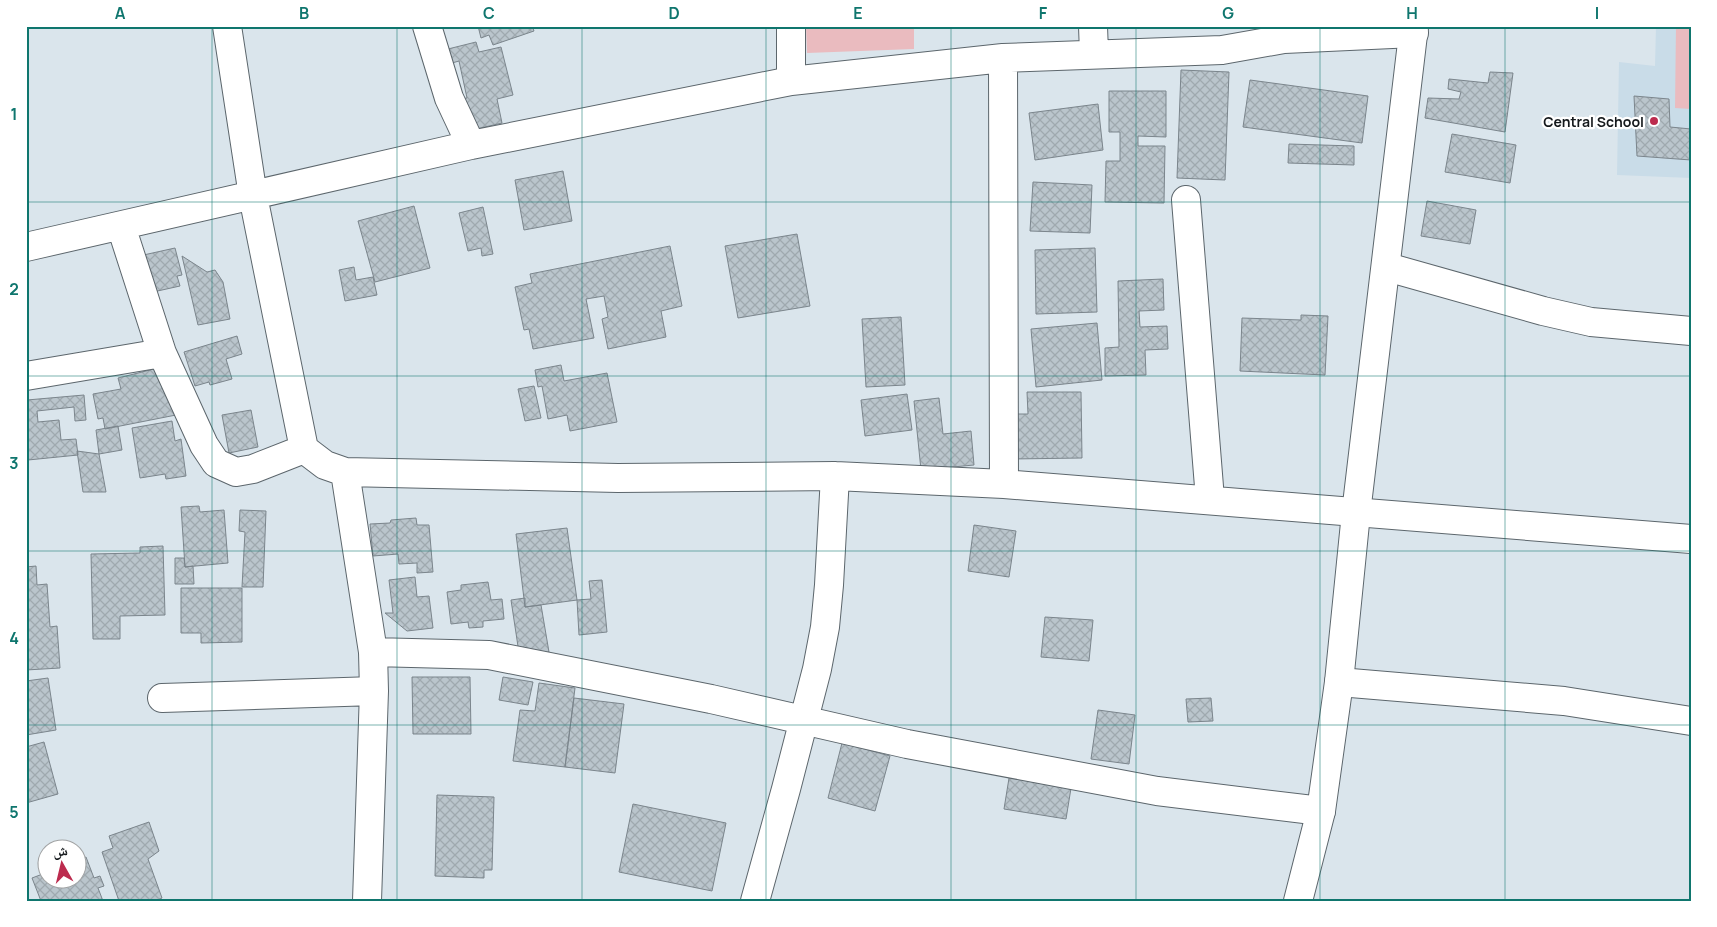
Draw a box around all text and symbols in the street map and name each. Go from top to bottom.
text: A [115,2,126,24]
text: B [299,2,309,24]
text: C [483,2,495,24]
text: D [668,2,680,24]
text: E [853,2,863,24]
text: F [1039,2,1048,24]
text: G [1222,2,1234,24]
text: H [1406,2,1418,24]
text: I [1595,2,1599,24]
text: 1 [10,103,18,125]
place label: Central School [1543,112,1644,131]
marker: Central School [1648,115,1660,127]
text: 2 [9,278,19,300]
text: 3 [9,452,19,474]
text: 4 [9,627,19,649]
text: 5 [9,801,19,823]
north arrow [38,840,88,890]
text: ش [51,840,69,861]

